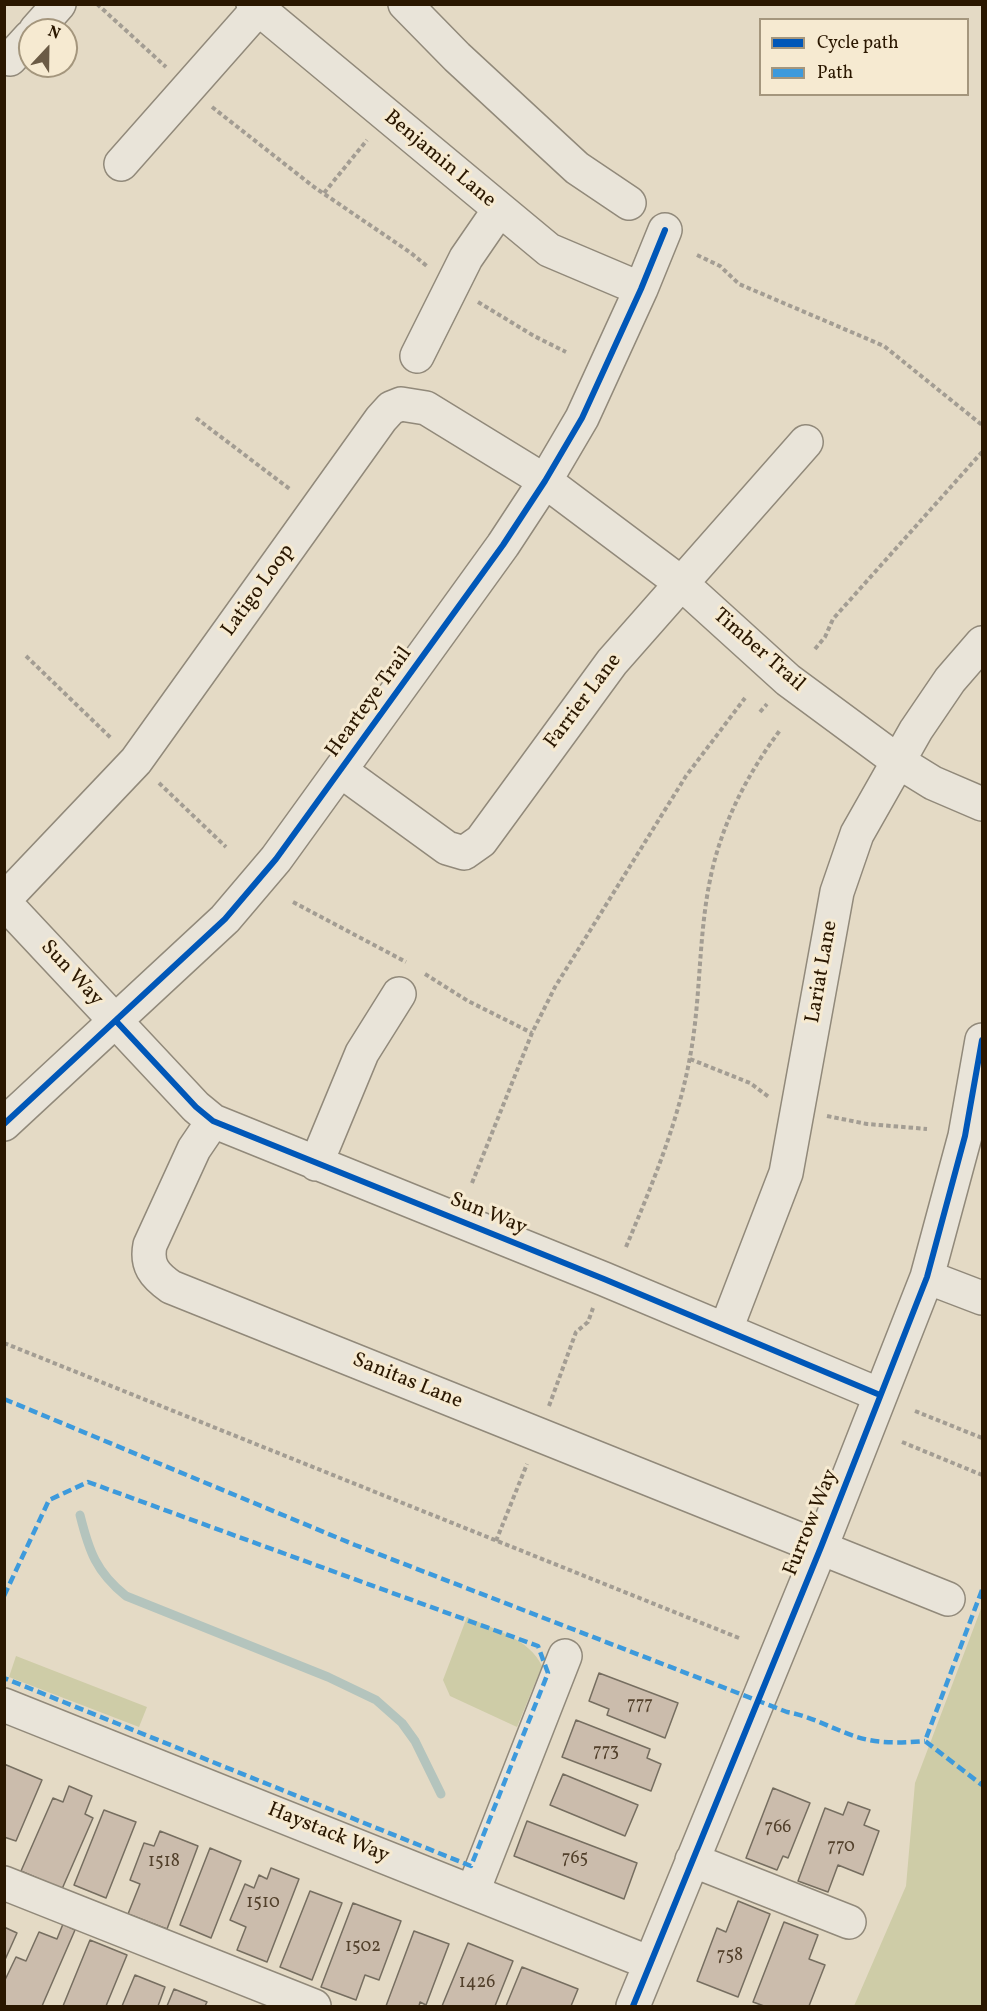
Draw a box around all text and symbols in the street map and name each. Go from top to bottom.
north arrow [18,18,78,78]
legend [759,18,969,96]
text: N [44,21,64,46]
text: Cycle path [817,31,899,56]
text: Path [817,61,853,86]
street label: Benjamin Lane [378,106,500,214]
street label: Latigo Loop [217,540,301,642]
street label: Timber Trail [707,604,809,698]
street label: Hearteye Trail [321,643,419,763]
street label: Farrier Lane [540,649,628,755]
street label: Lariat Lane [802,919,844,1025]
street label: Sun Way [34,936,108,1012]
street label: Sun Way [446,1188,530,1242]
street label: Sanitas Lane [348,1348,466,1416]
street label: Furrow Way [779,1466,845,1580]
house number: 777 [627,1695,653,1717]
house number: 773 [593,1742,619,1764]
street label: Haystack Way [263,1798,393,1870]
house number: 766 [765,1818,791,1840]
house number: 770 [827,1837,855,1859]
house number: 765 [562,1849,588,1871]
house number: 1518 [148,1852,180,1874]
house number: 1510 [246,1893,280,1915]
house number: 1502 [345,1937,381,1959]
house number: 758 [717,1946,743,1968]
house number: 1426 [459,1973,495,1995]

